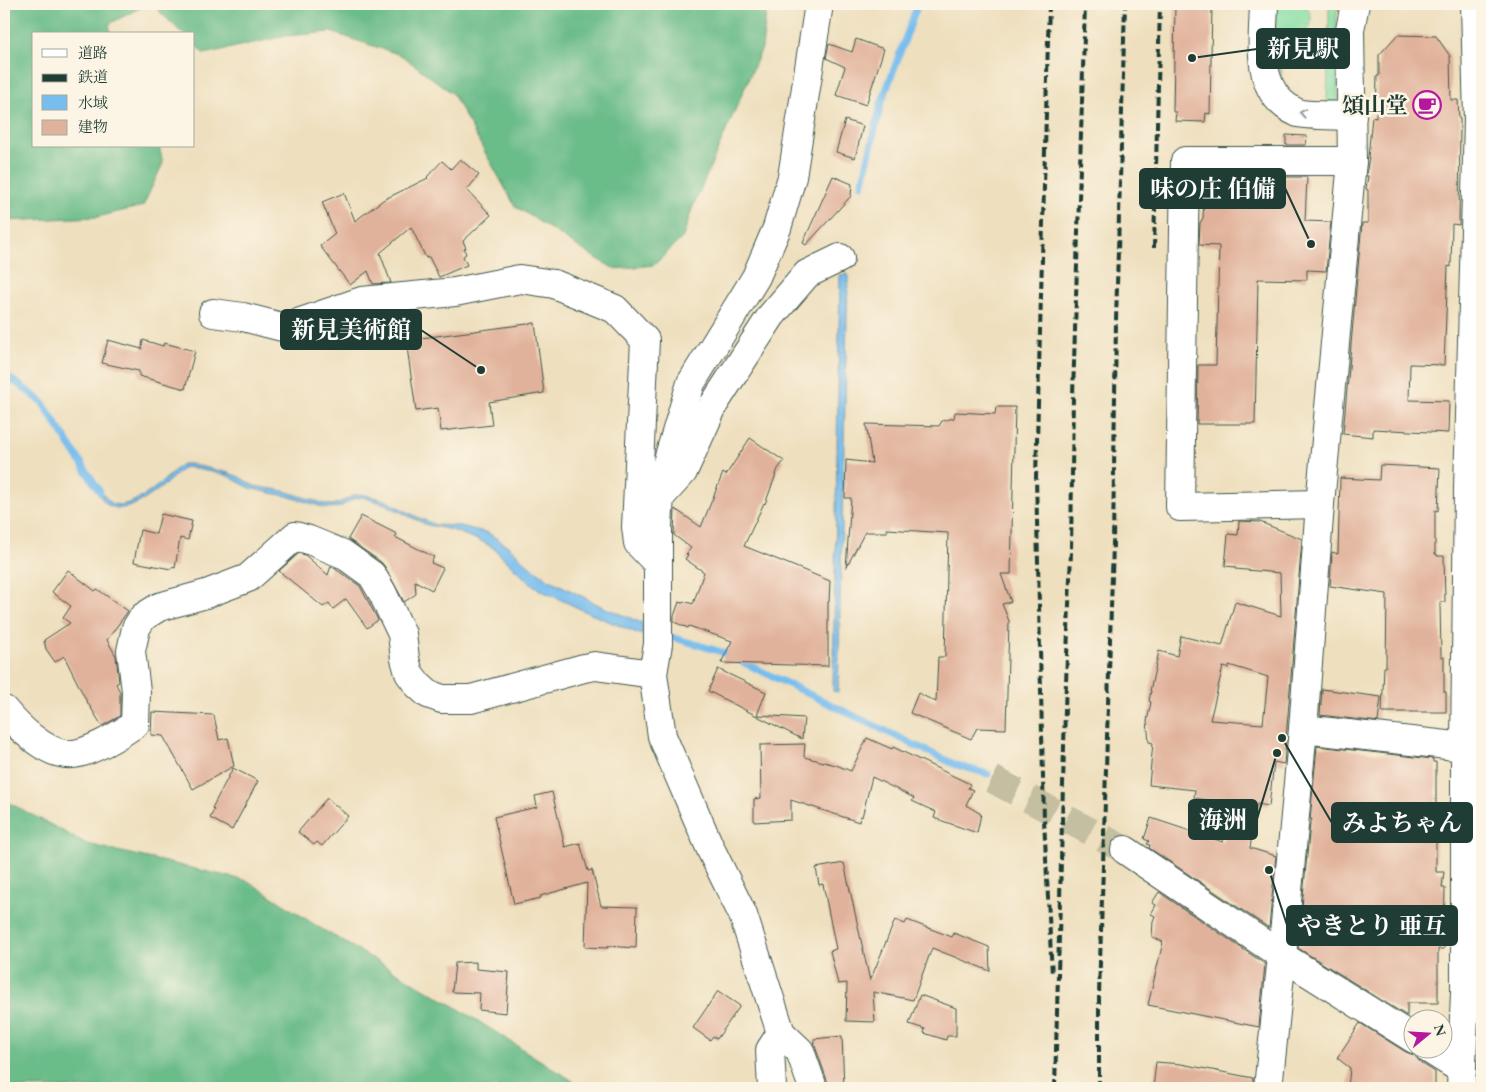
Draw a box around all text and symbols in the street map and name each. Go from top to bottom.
callout: 新見駅 [1257,29,1349,68]
legend [32,32,195,148]
text: 新見駅 [1267,33,1339,64]
text: 道路 [78,43,108,62]
text: 鉄道 [78,67,108,86]
cafe icon: 頌山堂 [1412,90,1442,120]
place label: 頌山堂 [1342,91,1408,120]
text: 水域 [78,93,108,112]
one-way arrow [1299,108,1308,118]
text: 建物 [78,117,108,136]
callout: 味の庄 伯備 [1140,169,1285,208]
text: 味の庄 伯備 [1150,173,1276,204]
callout: 新見美術館 [281,310,421,349]
text: 新見美術館 [291,314,411,345]
callout: 海洲 [1189,800,1257,839]
callout: みよちゃん [1332,803,1472,842]
text: 海洲 [1199,804,1247,835]
text: みよちゃん [1342,807,1462,838]
callout: やきとり 亜互 [1287,906,1457,945]
text: やきとり 亜互 [1297,910,1447,941]
north arrow [1404,1010,1454,1060]
text: N [1430,1022,1451,1039]

